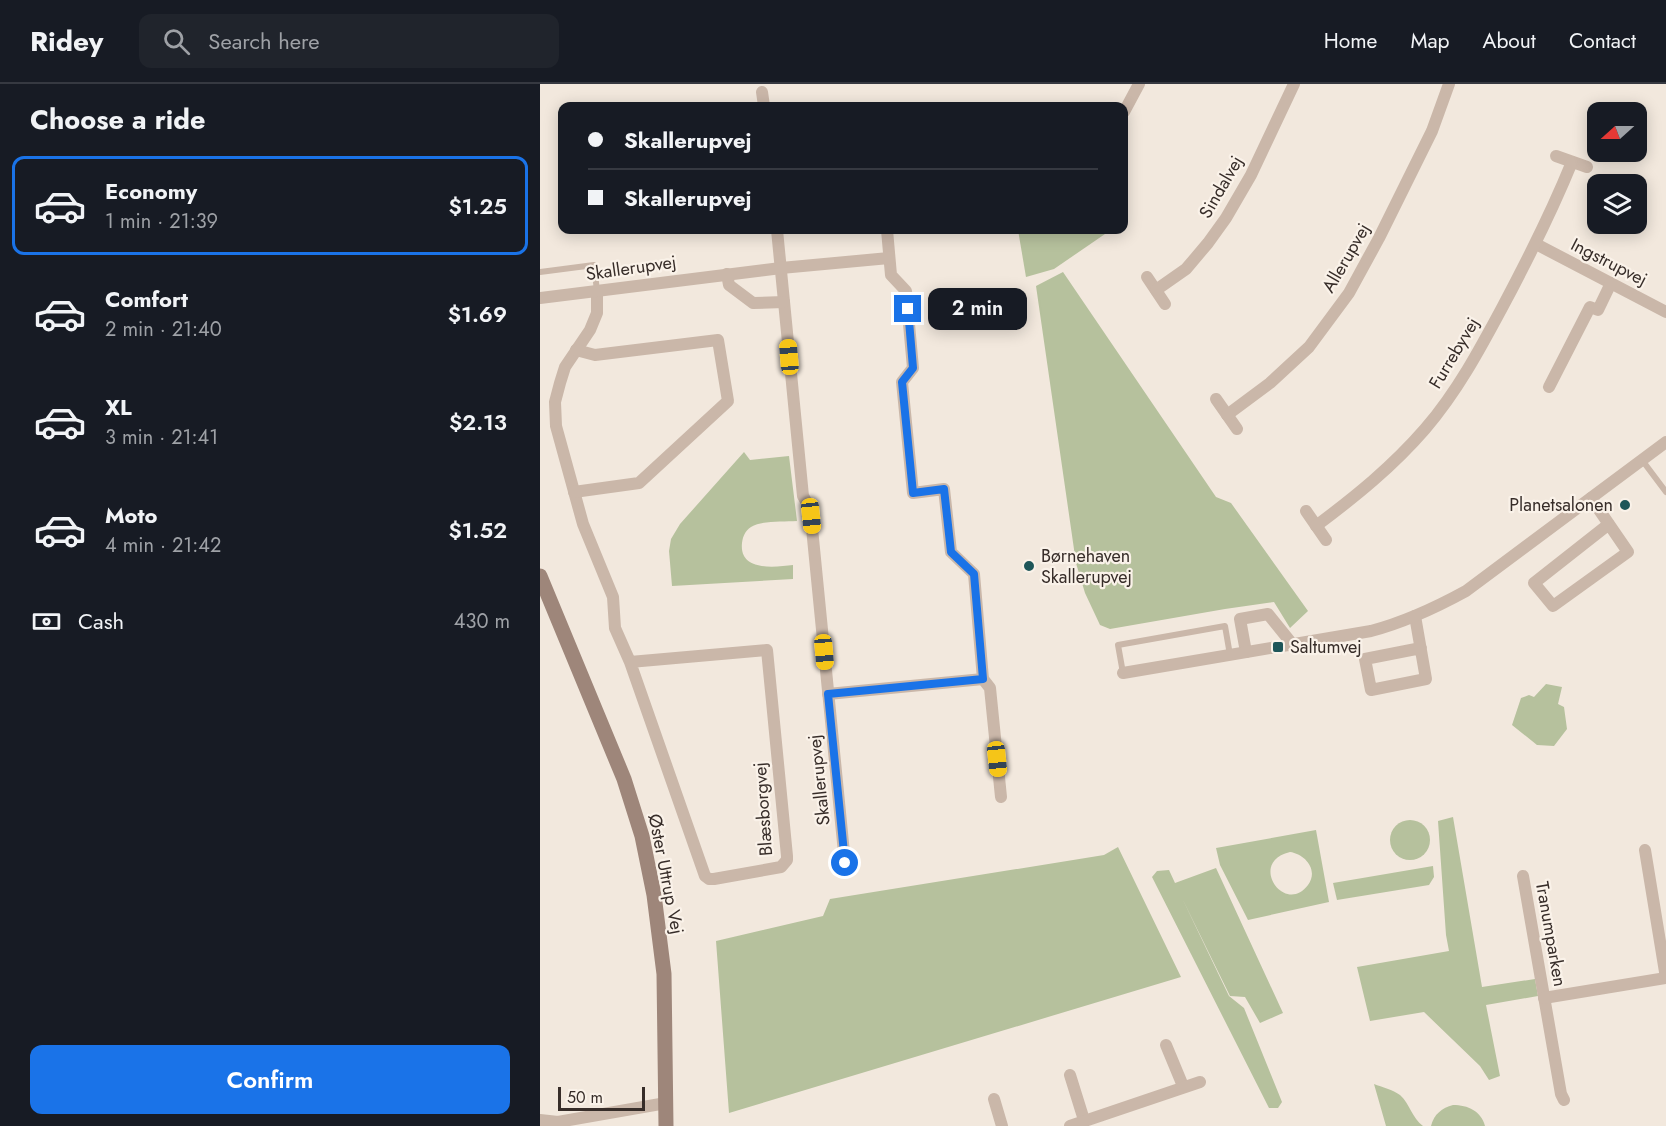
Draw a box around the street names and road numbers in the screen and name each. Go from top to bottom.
street label: Sindalvej [1193,151,1249,223]
street label: Allerupvej [1316,218,1376,298]
street label: Ingstrupvej [1566,232,1652,292]
street label: Skallerupvej [584,249,678,287]
street label: Furrebyvej [1422,312,1486,394]
street label: Skallerupvej [801,733,837,827]
street label: Blæsborgvej [747,761,779,857]
street label: Øster Uttrup Vej [642,812,690,936]
street label: Tranumparken [1529,879,1573,989]

